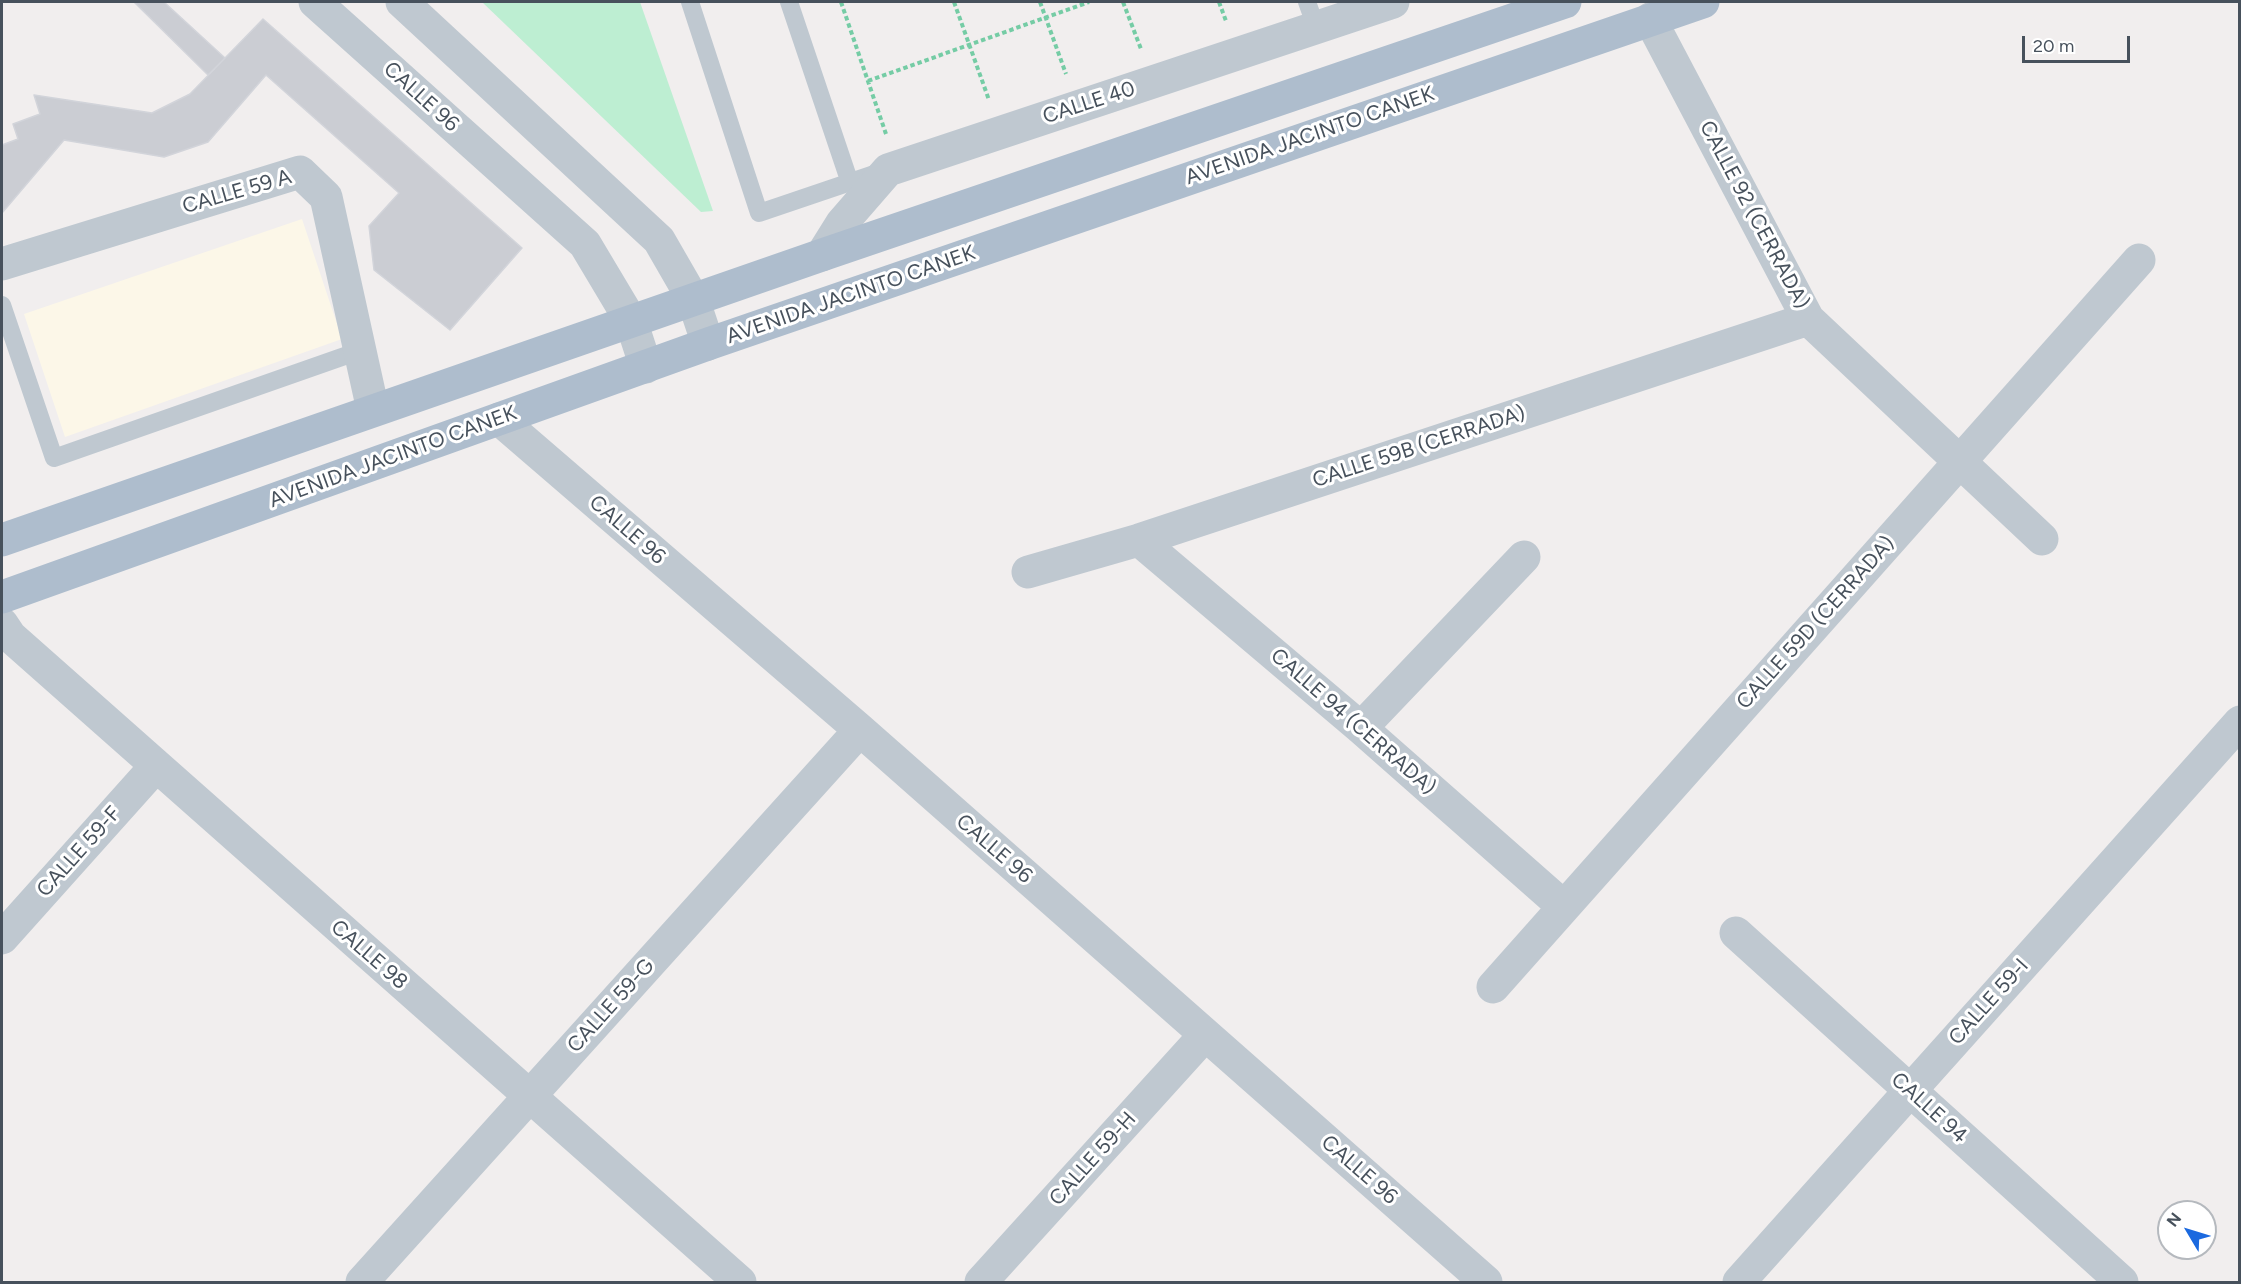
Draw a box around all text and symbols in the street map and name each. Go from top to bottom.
scale bar [2025,24,2133,62]
text: 20 m [2033,35,2074,57]
street label: CALLE 96 [378,57,464,137]
street label: CALLE 40 [1040,76,1138,130]
street label: AVENIDA JACINTO CANEK [1182,81,1438,191]
street label: CALLE 92 (CERRADA) [1694,117,1814,313]
street label: CALLE 59 A [180,164,294,220]
street label: AVENIDA JACINTO CANEK [723,240,979,350]
street label: AVENIDA JACINTO CANEK [266,400,520,514]
street label: CALLE 59B (CERRADA) [1309,401,1529,493]
street label: CALLE 96 [584,490,670,570]
street label: CALLE 59D (CERRADA) [1732,531,1900,715]
street label: CALLE 94 (CERRADA) [1265,643,1441,801]
street label: CALLE 59-F [32,802,126,902]
street label: CALLE 96 [951,809,1037,889]
street label: CALLE 98 [325,915,413,995]
street label: CALLE 59-G [562,954,660,1058]
street label: CALLE 59-I [1944,954,2034,1050]
street label: CALLE 94 [1886,1067,1972,1149]
street label: CALLE 59-H [1044,1107,1142,1211]
street label: CALLE 96 [1316,1130,1402,1210]
north arrow [2157,1200,2217,1260]
text: N [2163,1209,2185,1231]

